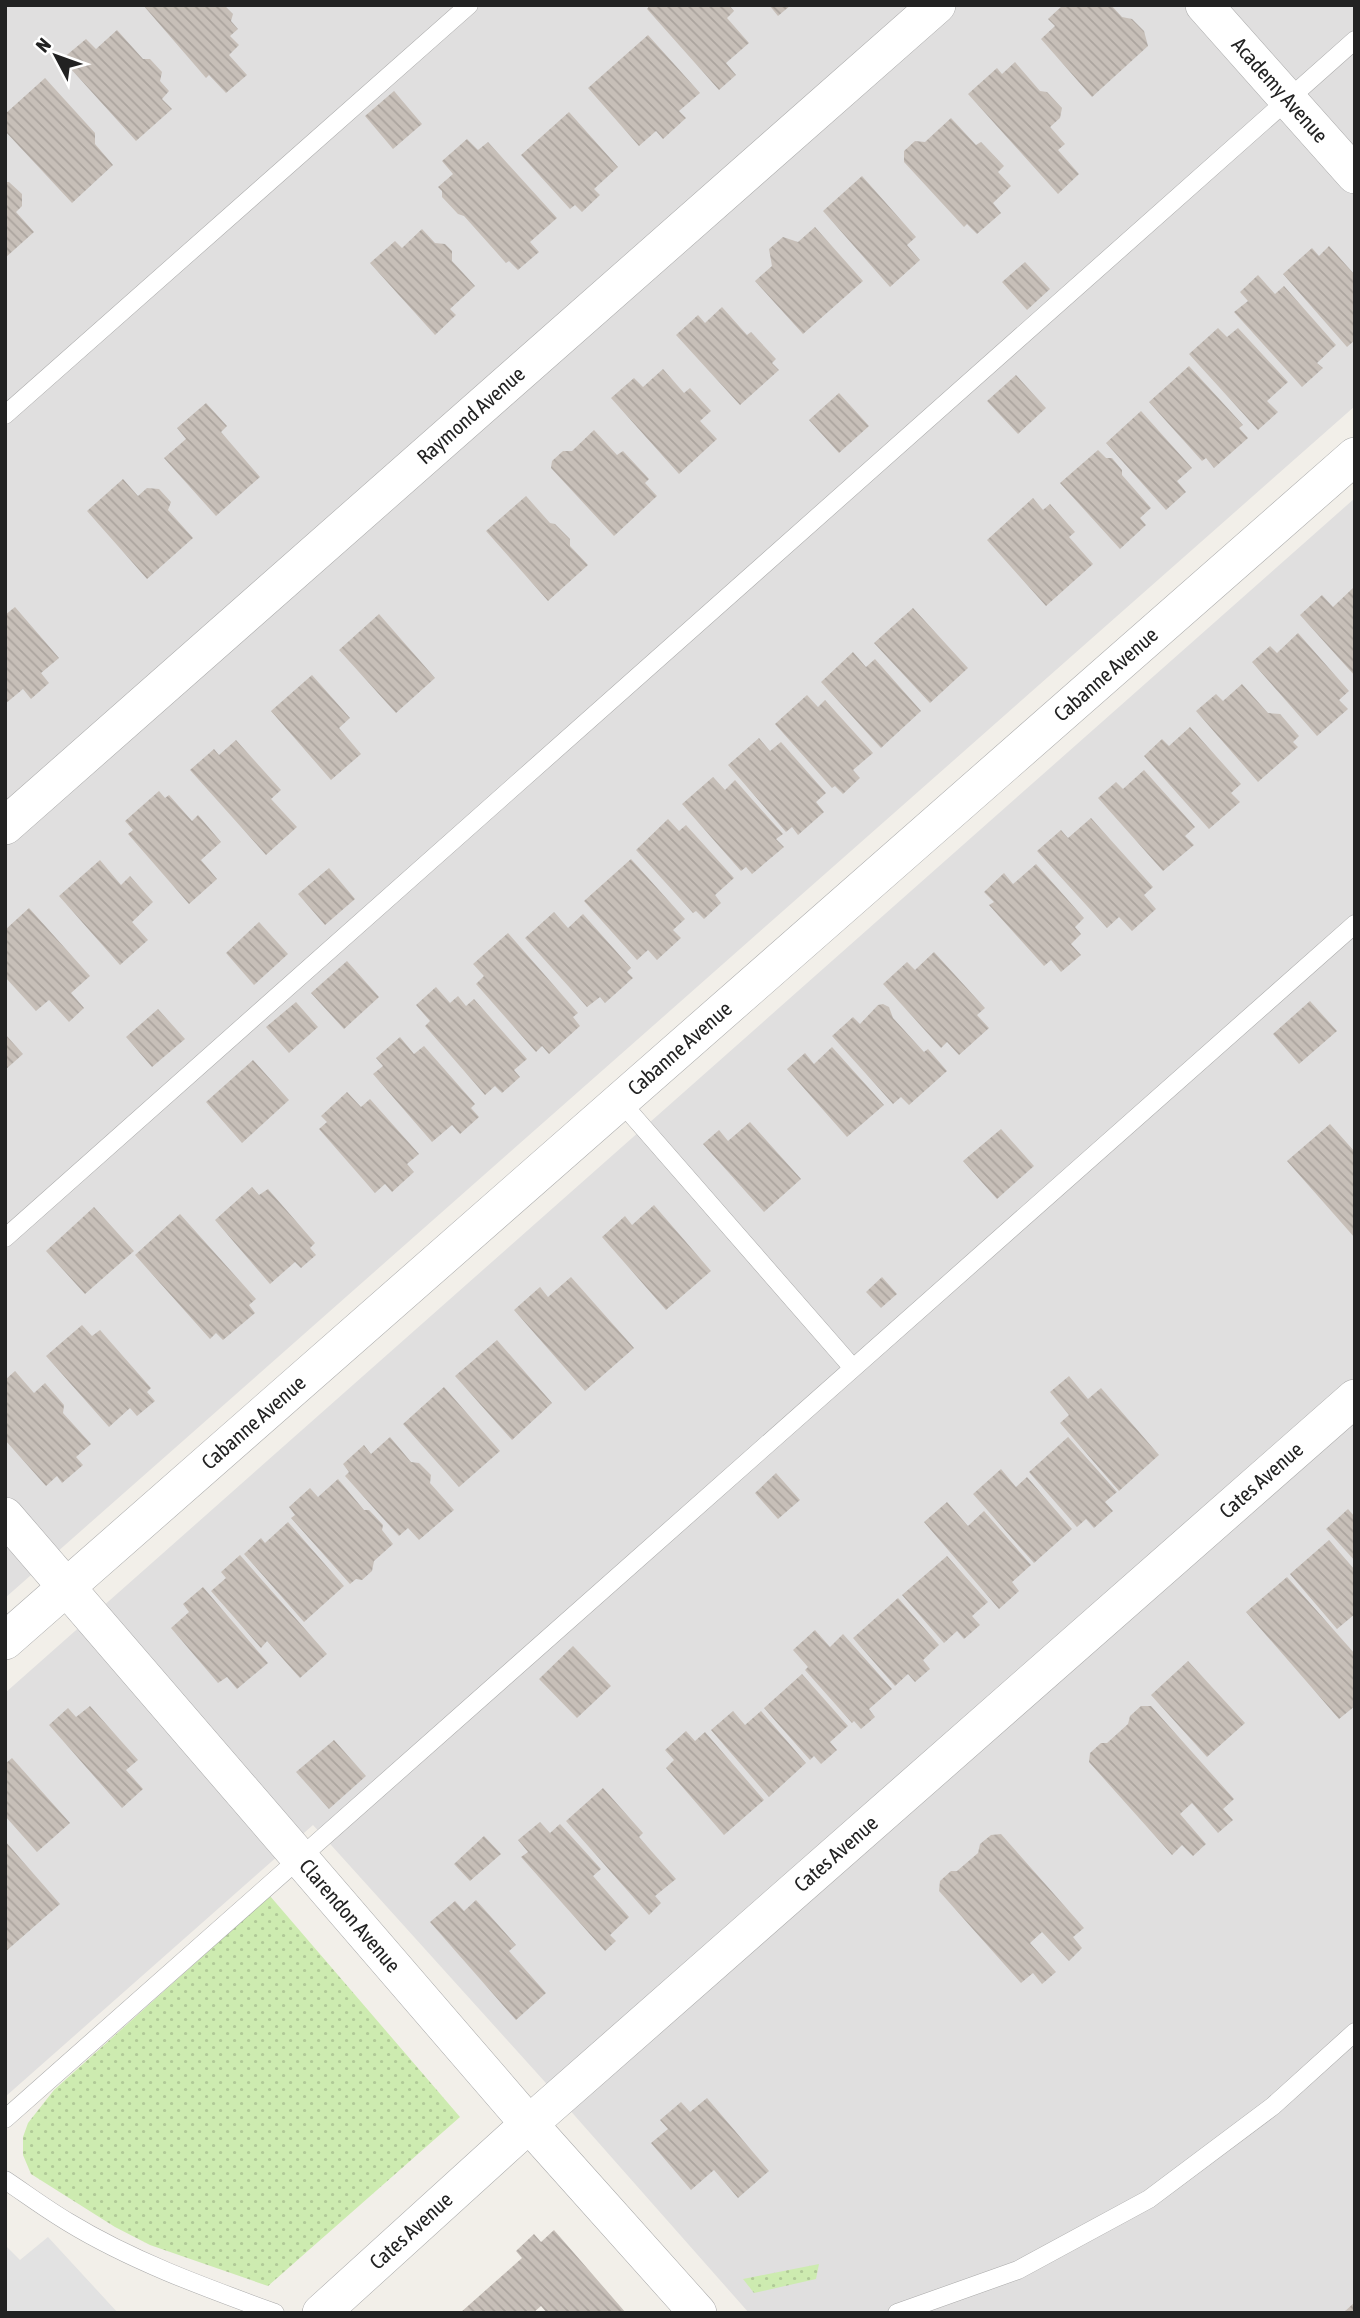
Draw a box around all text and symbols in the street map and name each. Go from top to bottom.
north arrow [21,21,91,91]
street label: Academy Avenue [1228,32,1333,147]
text: N [31,33,55,56]
street label: Raymond Avenue [412,361,529,468]
street label: Cabanne Avenue [1049,622,1162,726]
street label: Cabanne Avenue [622,996,736,1100]
street label: Cabanne Avenue [196,1370,310,1474]
street label: Cates Avenue [1214,1437,1307,1523]
street label: Cates Avenue [789,1810,882,1896]
street label: Clarendon Avenue [295,1854,406,1977]
street label: Cates Avenue [364,2187,457,2274]

